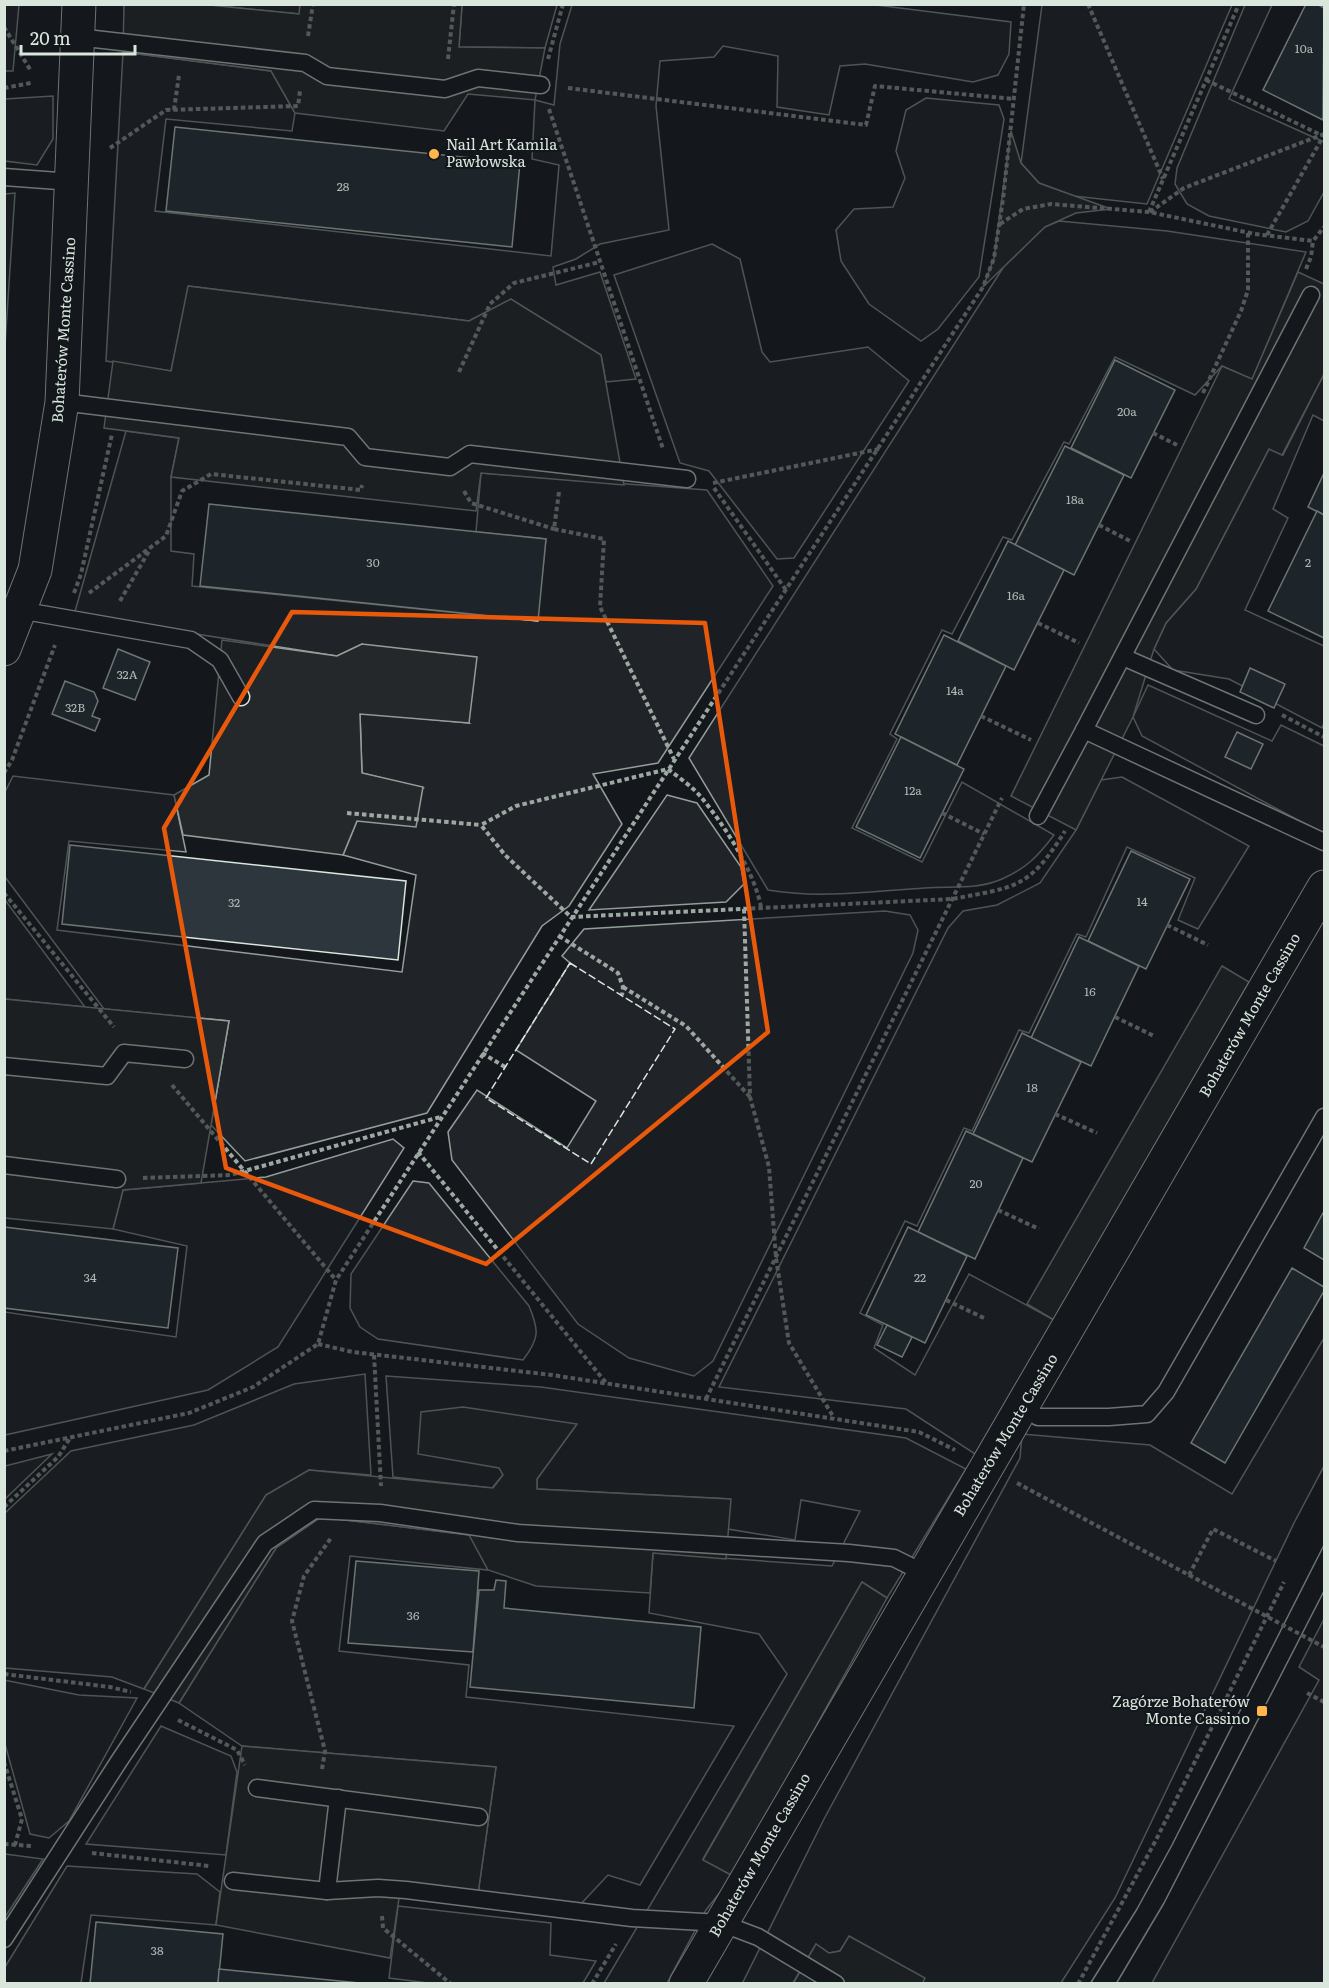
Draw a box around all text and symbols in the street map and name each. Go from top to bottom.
scale bar [21,18,135,56]
text: 20 m [30,24,71,51]
house number: 10a [1295,39,1314,57]
place label: Nail Art Kamila Pawłowska [446,132,558,172]
marker: Nail Art Kamila Pawłowska [427,147,441,161]
house number: 28 [337,177,350,195]
street label: Bohaterów Monte Cassino [45,236,80,424]
house number: 20a [1117,402,1137,420]
house number: 18a [1066,490,1085,508]
house number: 30 [366,553,380,571]
house number: 2 [1305,553,1311,571]
house number: 16a [1007,586,1025,604]
house number: 32A [116,665,138,683]
house number: 14a [946,681,964,699]
house number: 32B [65,698,85,716]
house number: 12a [904,781,922,799]
house number: 14 [1136,892,1148,910]
house number: 32 [228,893,240,911]
street label: Bohaterów Monte Cassino [1192,928,1305,1101]
house number: 16 [1084,982,1096,1000]
house number: 18 [1026,1078,1038,1096]
house number: 20 [969,1174,983,1192]
house number: 34 [83,1268,97,1286]
house number: 22 [914,1268,926,1286]
street label: Bohaterów Monte Cassino [947,1348,1063,1520]
house number: 36 [407,1606,420,1624]
place label: Zagórze Bohaterów Monte Cassino [1112,1689,1250,1729]
marker: Zagórze Bohaterów Monte Cassino [1255,1704,1269,1718]
street label: Bohaterów Monte Cassino [702,1768,815,1941]
house number: 38 [150,1941,164,1959]

